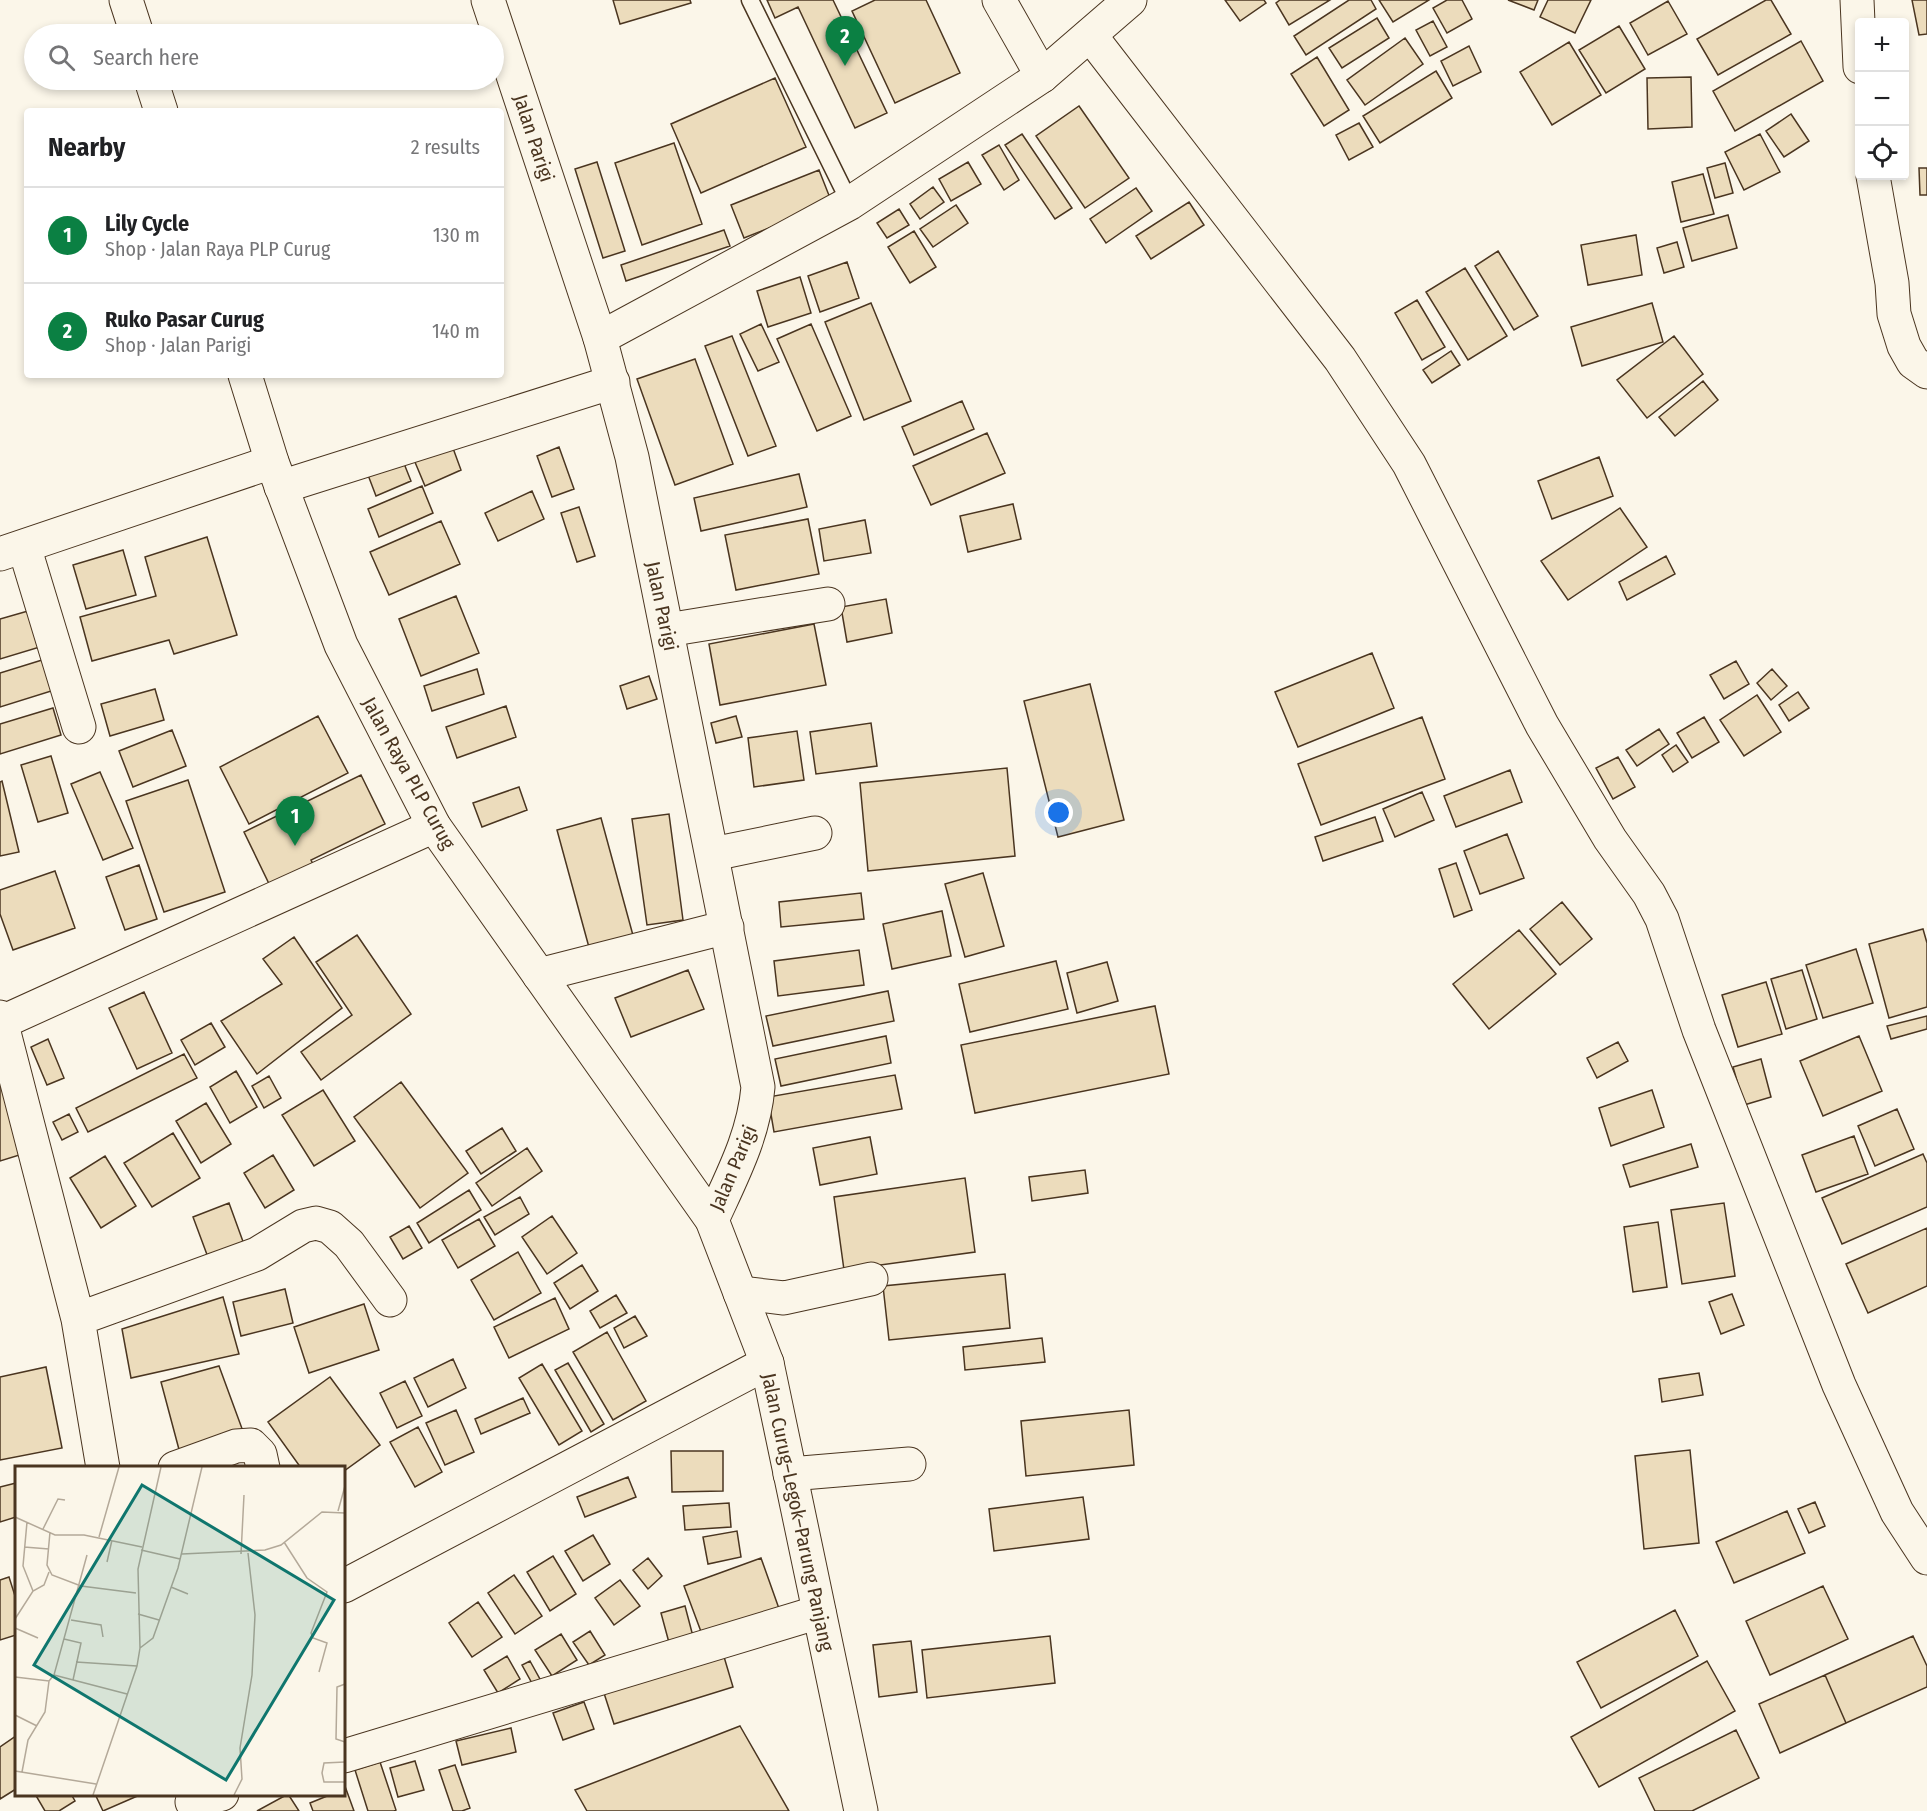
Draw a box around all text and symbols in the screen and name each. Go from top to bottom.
pin: 2 [826,16,864,66]
map controls [1855,18,1909,180]
button: + [1855,18,1909,72]
search box [24,24,504,90]
icon: search [45,41,78,74]
text: Search here [93,44,199,71]
button: − [1855,72,1909,126]
street label: Jalan Parigi [509,91,559,185]
button: locate [1855,126,1909,180]
text: Nearby [48,132,125,163]
text: 2 results [411,135,480,159]
text: Lily Cycle [105,210,189,237]
text: 1 [63,223,72,247]
text: 130 m [433,223,480,247]
text: Shop · Jalan Raya PLP Curug [105,237,330,261]
text: Ruko Pasar Curug [105,306,264,333]
text: 2 [63,319,72,343]
text: 140 m [432,319,480,343]
text: Shop · Jalan Parigi [105,333,251,357]
street label: Jalan Parigi [641,559,683,653]
street label: Jalan Raya PLP Curug [357,693,461,854]
pin: 1 [276,796,314,846]
your location [1044,798,1073,827]
street label: Jalan Parigi [704,1121,762,1215]
street label: Jalan Curug–Legok–Parung Panjang [757,1371,839,1654]
inset map [15,1466,345,1796]

